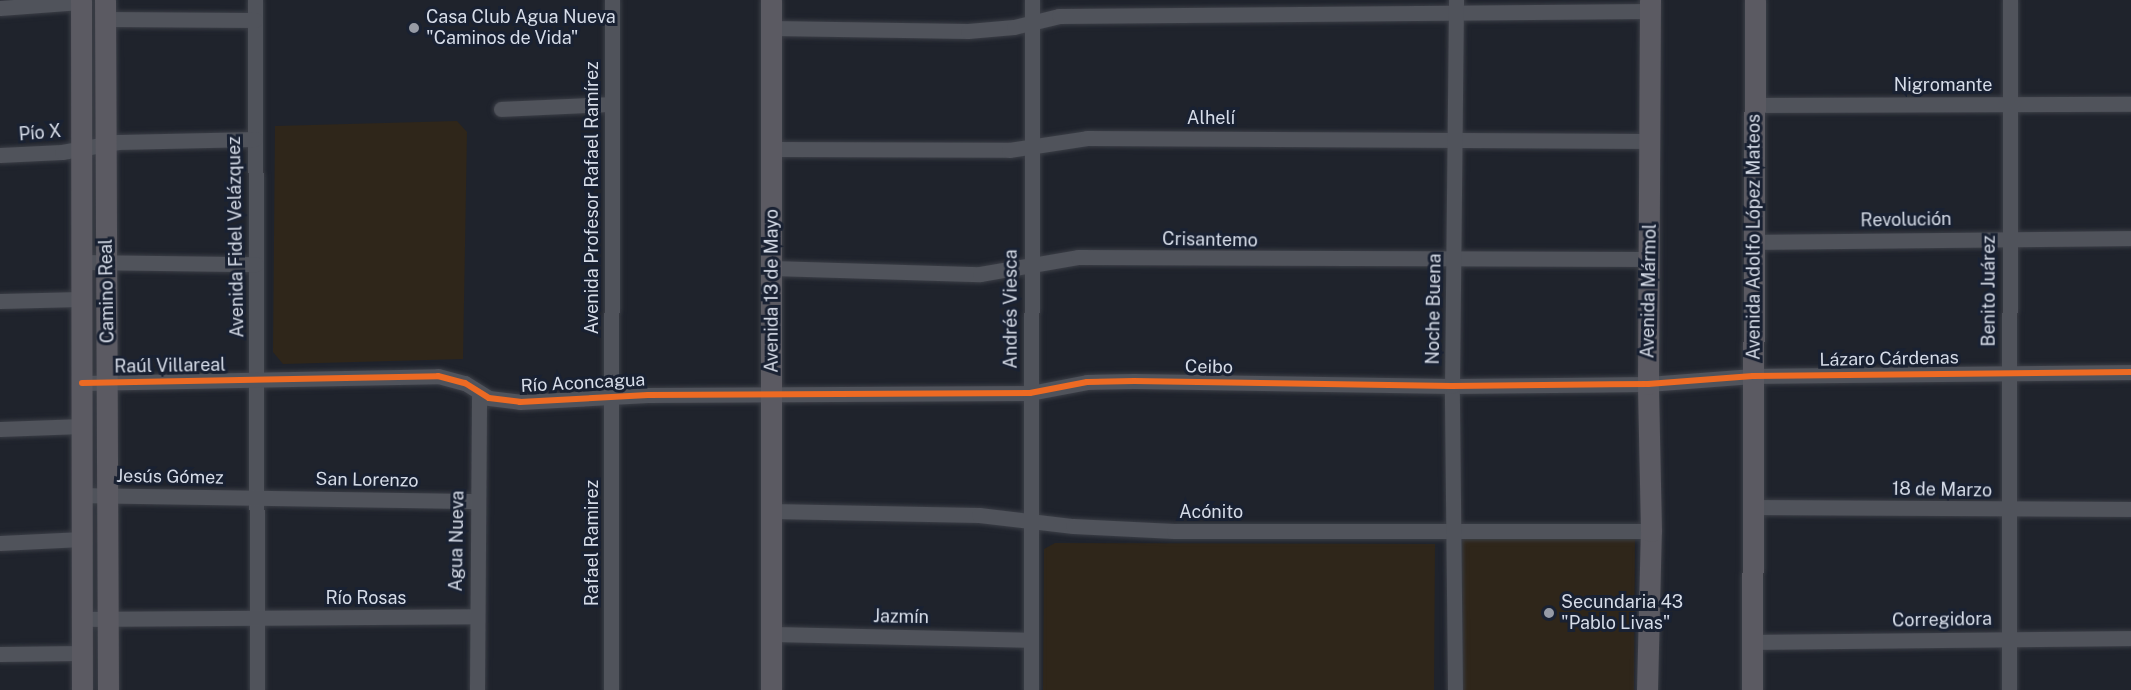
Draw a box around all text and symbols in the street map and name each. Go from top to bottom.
place label: Casa Club Agua Nueva "Caminos de Vida" [426,7,616,50]
marker: Casa Club Agua Nueva "Caminos de Vida" [407,21,421,35]
street label: Avenida Profesor Rafael Ramírez [581,61,603,335]
street label: Nigromante [1894,74,1992,96]
street label: Alhelí [1187,107,1235,129]
street label: Avenida Adolfo López Mateos [1743,114,1765,360]
street label: Pío X [18,120,62,146]
street label: Avenida Fidel Velázquez [223,136,249,338]
street label: Revolución [1860,208,1952,232]
street label: Avenida 13 de Mayo [761,209,783,373]
street label: Avenida Mármol [1637,223,1661,359]
street label: Crisantemo [1162,228,1258,252]
street label: Benito Juárez [1978,235,2000,347]
street label: Camino Real [95,238,119,344]
street label: Andrés Viesca [1000,249,1022,369]
street label: Noche Buena [1422,253,1446,365]
street label: Lázaro Cárdenas [1819,347,1959,371]
street label: Raúl Villareal [114,354,226,378]
street label: Ceibo [1185,356,1233,378]
street label: Río Aconcagua [520,369,646,397]
street label: Jesús Gómez [116,465,224,489]
street label: San Lorenzo [315,468,419,492]
street label: 18 de Marzo [1892,478,1992,502]
street label: Rafael Ramirez [581,480,603,606]
street label: Agua Nueva [445,490,469,592]
street label: Acónito [1179,501,1243,523]
street label: Río Rosas [325,587,407,609]
place label: Secundaria 43 "Pablo Livas" [1561,592,1683,634]
street label: Jazmín [873,606,929,628]
marker: Secundaria 43 "Pablo Livas" [1542,606,1556,620]
street label: Corregidora [1892,608,1992,632]

